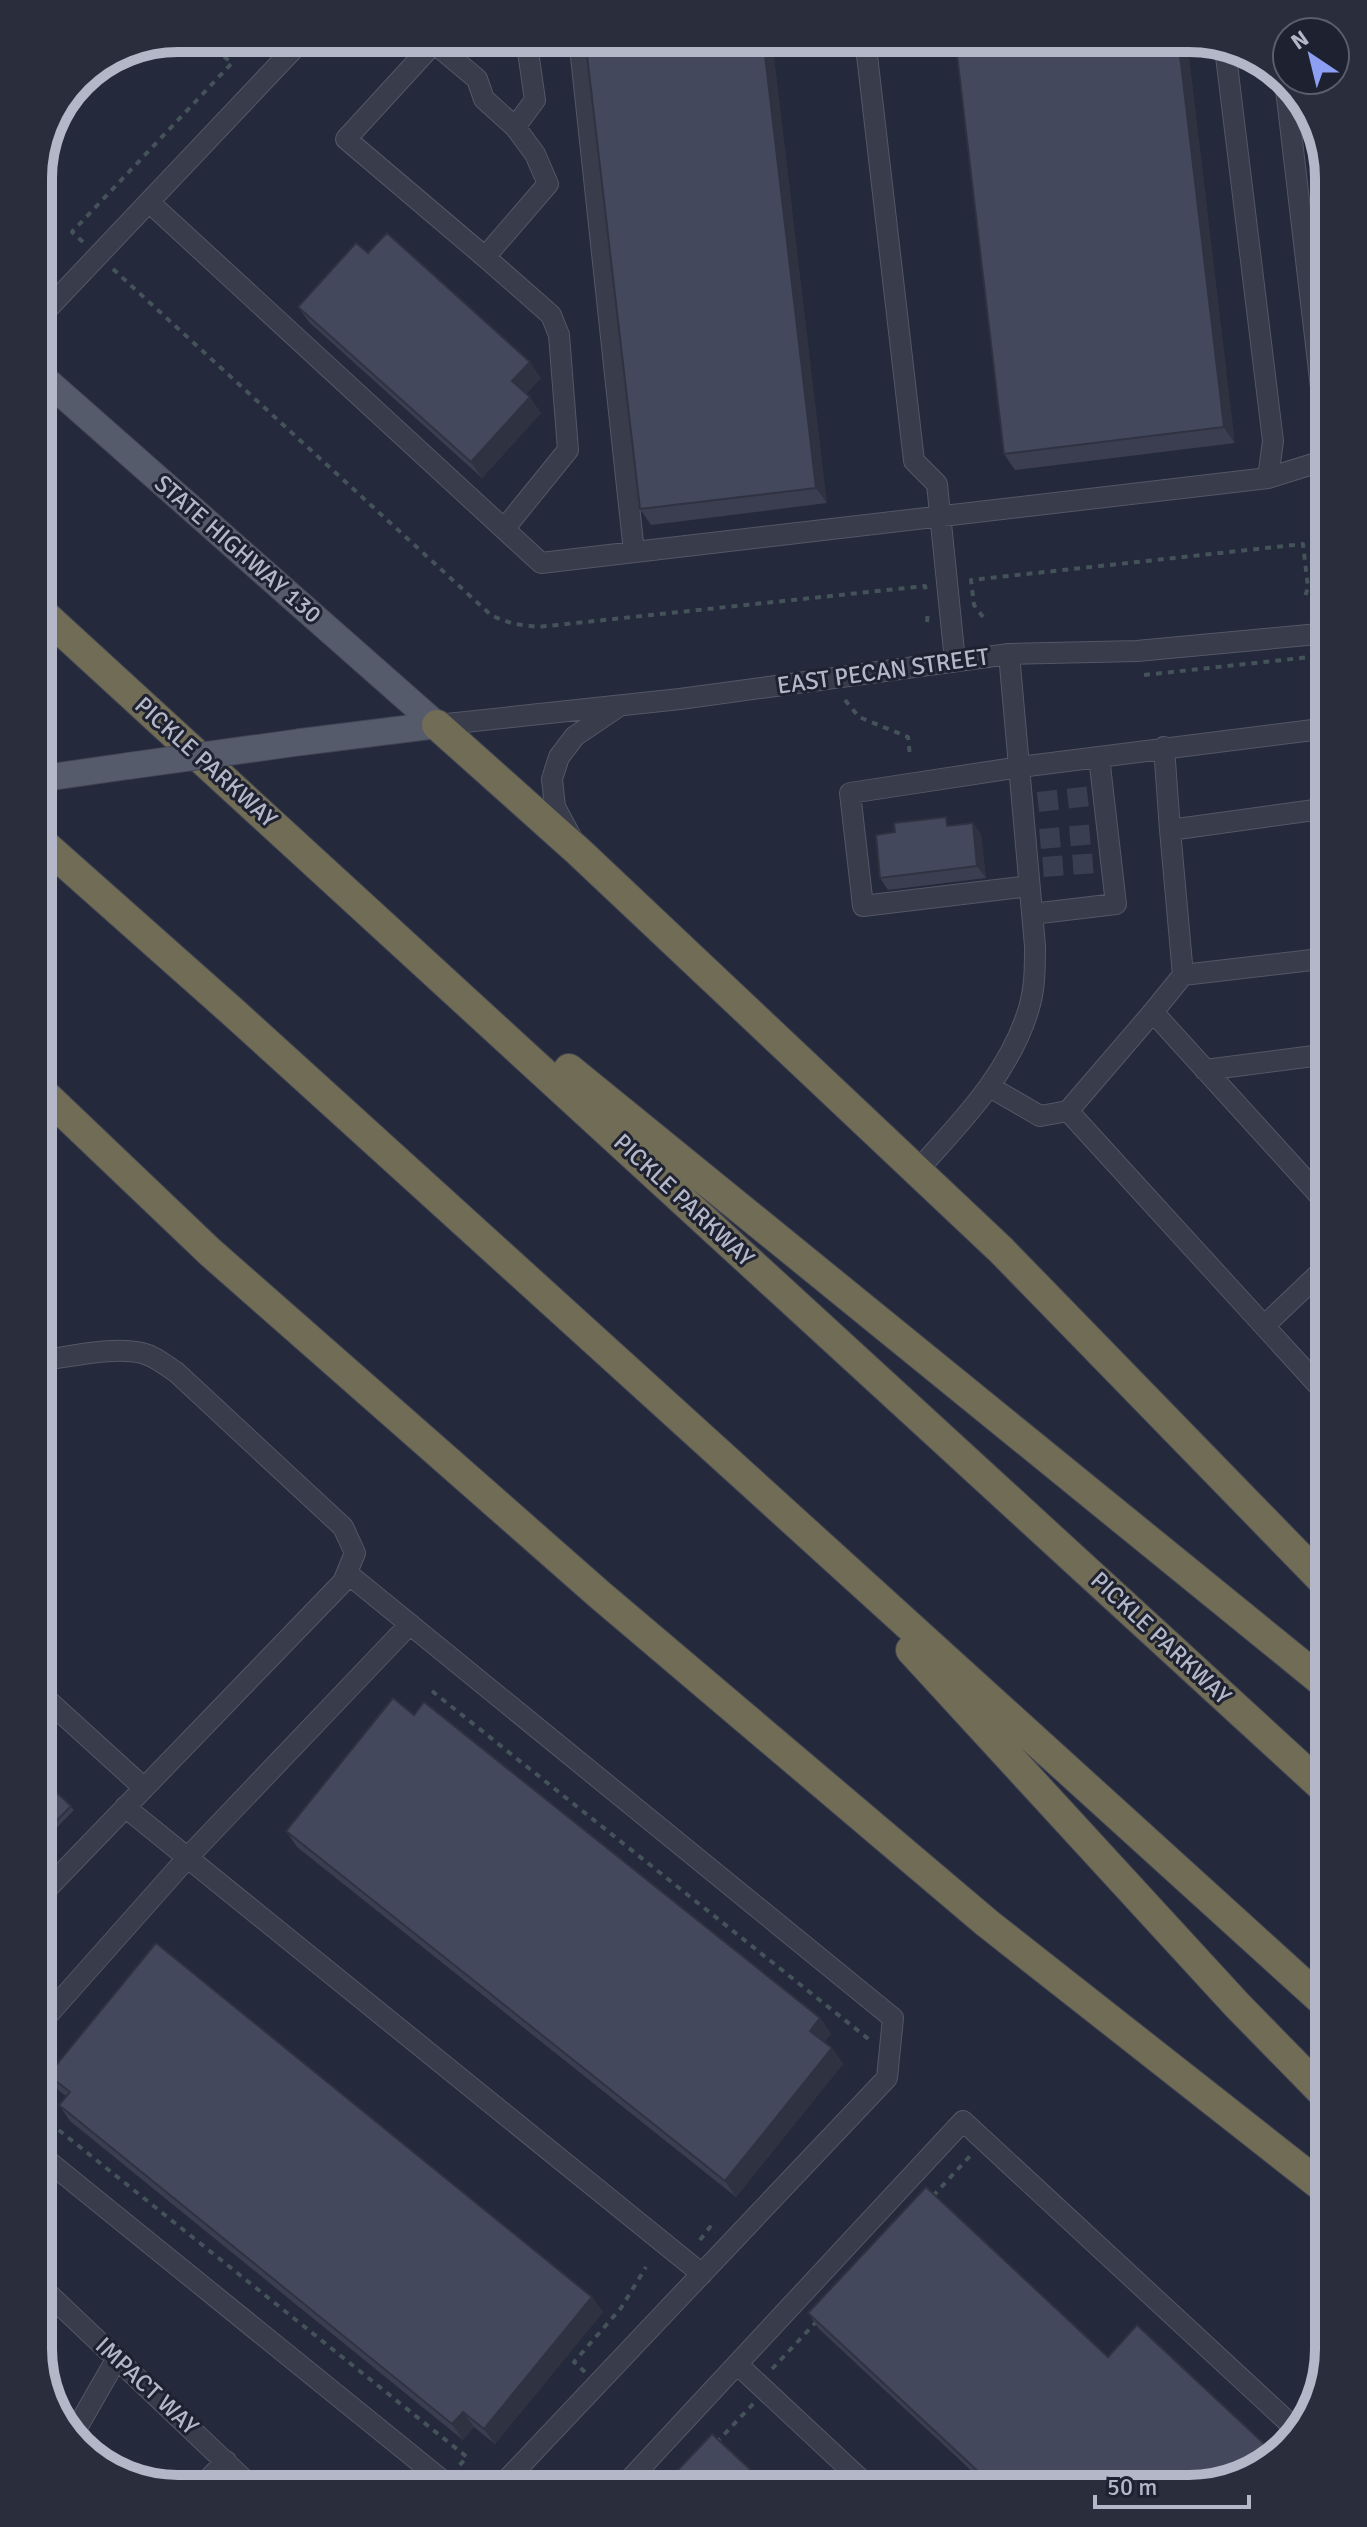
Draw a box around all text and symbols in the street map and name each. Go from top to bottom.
north arrow [1271,16,1351,96]
text: N [1286,25,1314,55]
street label: STATE HIGHWAY 130 [148,468,328,630]
street label: EAST PECAN STREET [775,641,991,701]
street label: PICKLE PARKWAY [129,690,283,834]
street label: PICKLE PARKWAY [607,1127,761,1273]
street label: PICKLE PARKWAY [1084,1565,1238,1711]
street label: IMPACT WAY [89,2331,205,2441]
scale bar [1095,2459,1249,2509]
text: 50 m [1107,2472,1157,2502]

